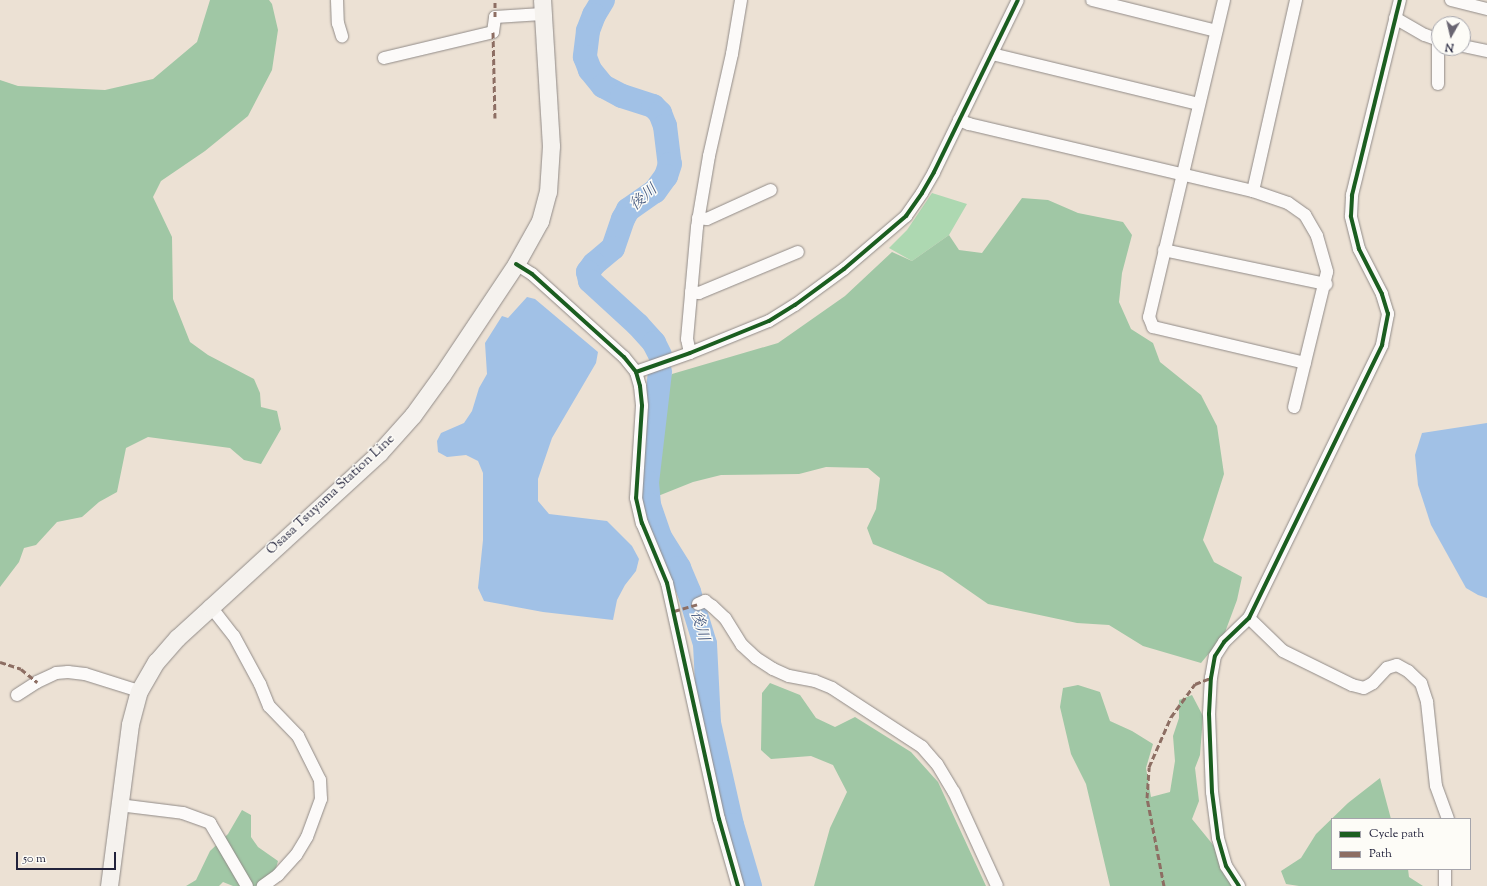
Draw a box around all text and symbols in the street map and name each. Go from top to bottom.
north arrow [1431,16,1471,56]
text: N [1444,38,1455,55]
water label: 後川 [627,181,661,215]
street label: Osasa Tsuyama Station Line [263,431,399,559]
water label: 後川 [686,609,712,643]
legend [1331,818,1471,870]
text: Cycle path [1369,825,1424,843]
scale bar [18,844,118,870]
text: Path [1369,845,1392,863]
text: 50 m [23,850,46,868]

